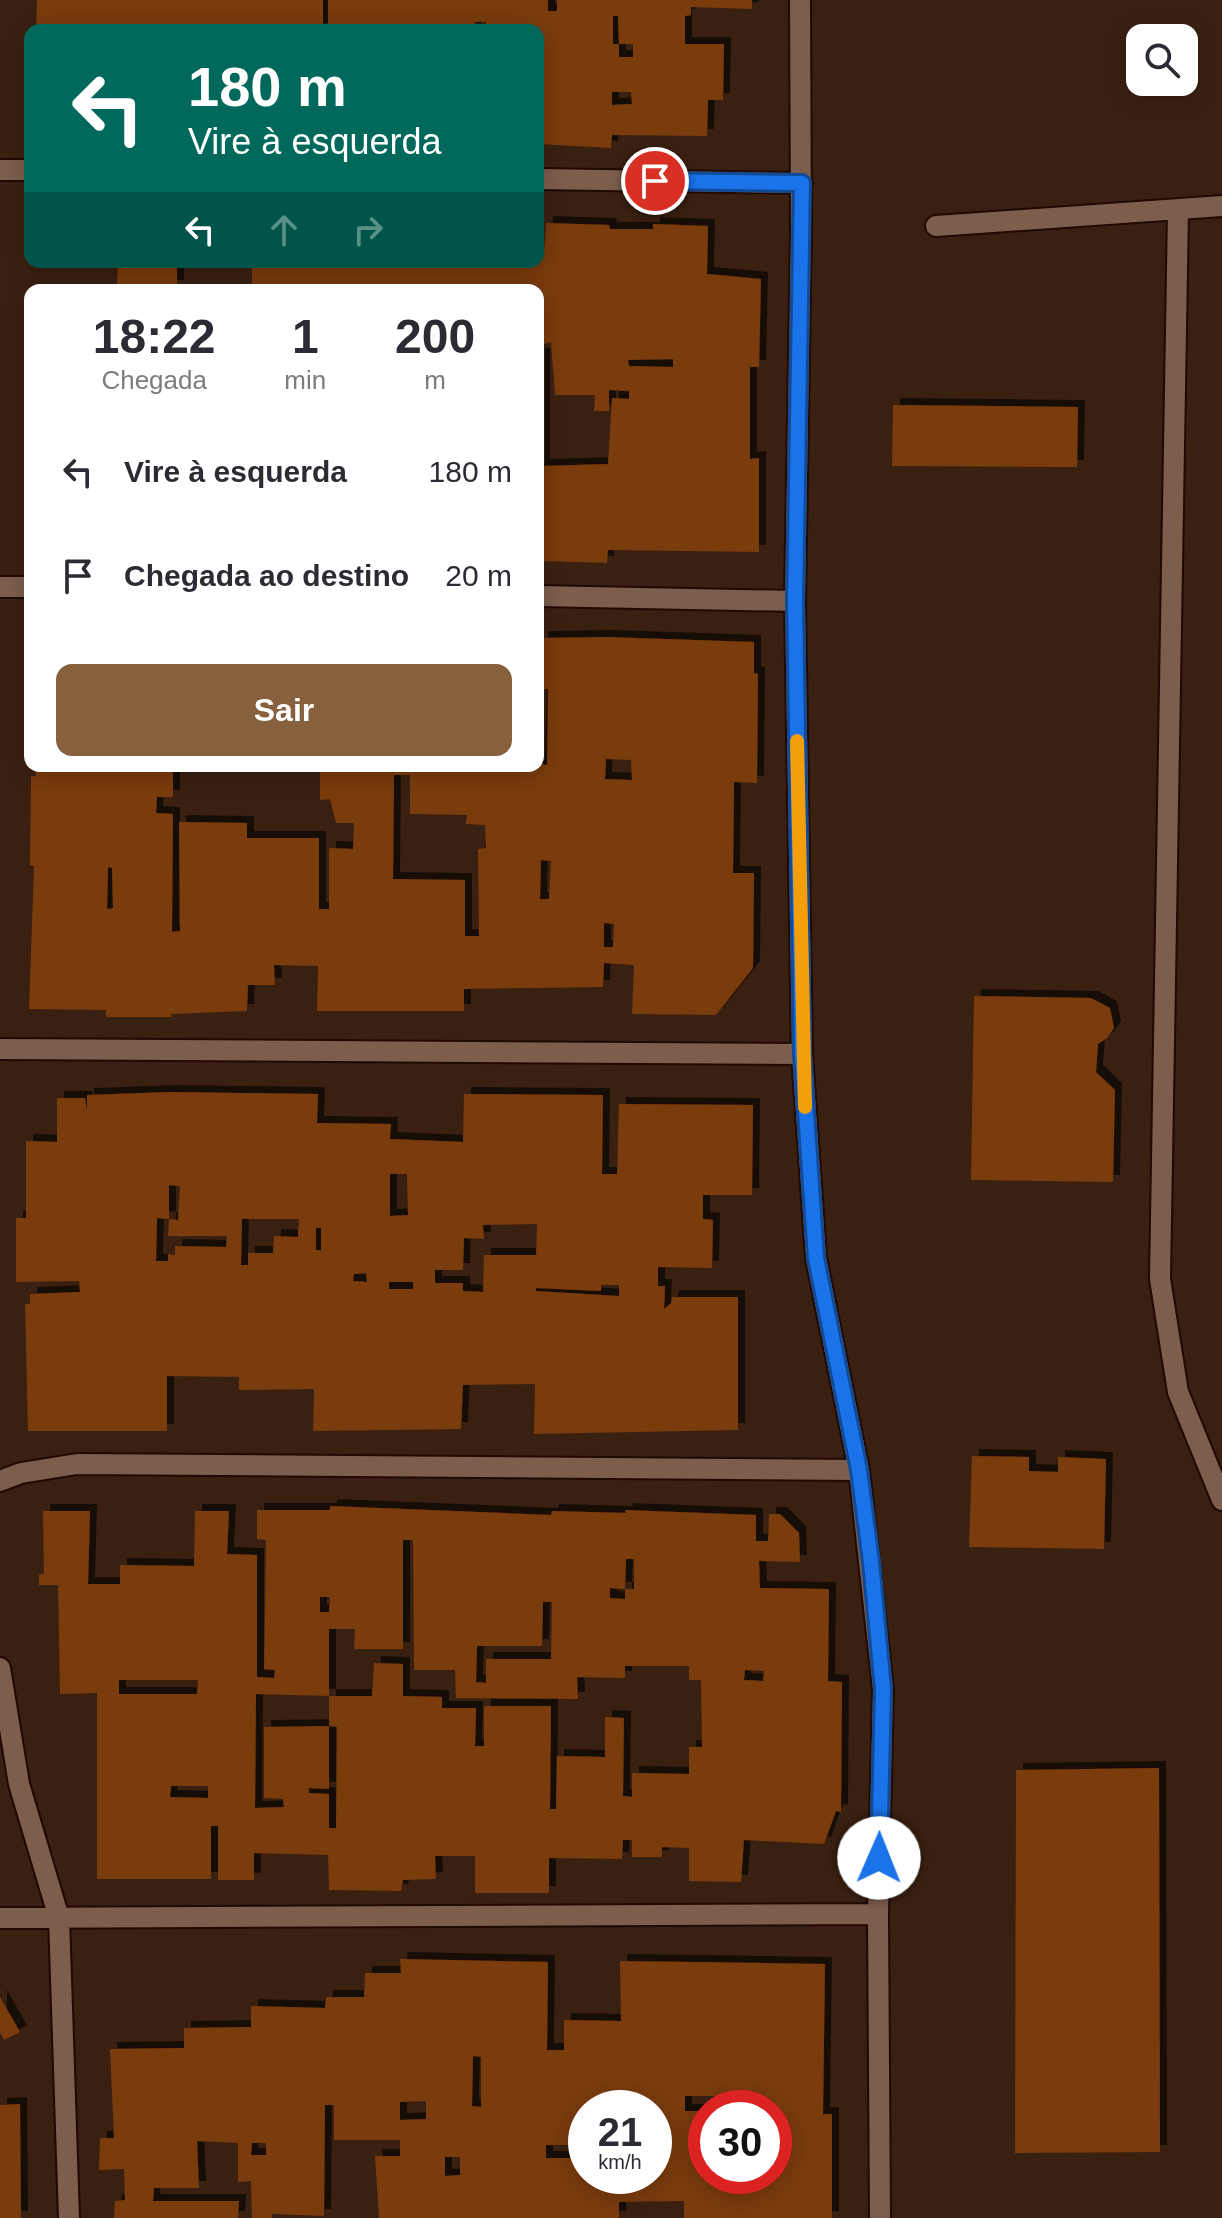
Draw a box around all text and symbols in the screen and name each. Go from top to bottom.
map controls [1126,24,1198,96]
button: search [1126,24,1198,96]
text: 180 m [188,55,347,118]
icon: left [56,56,160,160]
text: Vire à esquerda [188,121,442,162]
pin [621,147,689,215]
icon: arrive [633,159,677,203]
icon: left [178,208,222,252]
icon: ahead [262,208,306,252]
icon: right [346,208,390,252]
text: 18:22 [93,310,216,363]
text: 1 [292,310,319,363]
text: 200 [395,310,475,363]
text: Chegada [101,365,207,395]
text: min [284,365,326,395]
text: m [424,365,446,395]
icon: left [56,450,100,494]
text: Vire à esquerda [124,455,347,488]
text: 180 m [429,455,512,488]
icon: arrive [56,554,100,598]
text: Chegada ao destino [124,559,409,592]
text: 20 m [445,559,512,592]
button: Sair [56,664,512,756]
position arrow [837,1816,921,1900]
speed limit sign: 30 [688,2090,792,2194]
text: 21 [598,2110,642,2154]
text: km/h [598,2151,642,2173]

